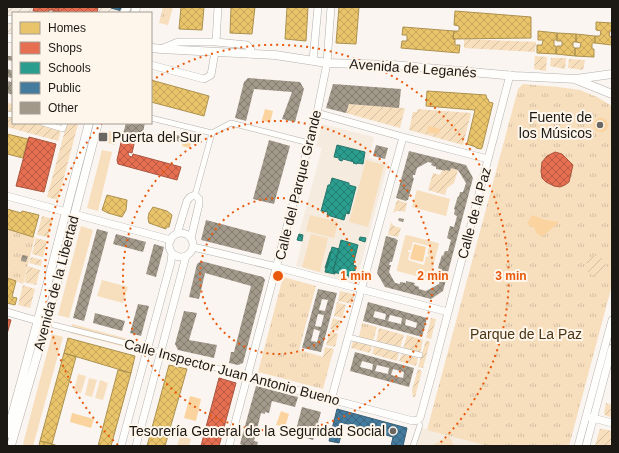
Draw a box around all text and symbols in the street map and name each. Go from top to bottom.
legend [12,12,152,124]
text: Homes [48,21,86,35]
text: Shops [48,41,82,55]
street label: Avenida de Leganés [349,56,477,80]
text: Schools [48,61,91,75]
text: Public [48,81,81,95]
text: Other [48,101,78,115]
street label: Calle del Parque Grande [272,108,324,262]
place label: Fuente de los Músicos [519,109,592,141]
marker: Fuente de los Músicos [595,120,605,130]
place label: Puerta del Sur [112,129,202,145]
marker: Puerta del Sur [97,131,109,143]
street label: Calle de la Paz [454,165,494,261]
street label: Avenida de la Libertad [30,214,82,352]
centre of rings [271,269,285,283]
text: 1 min [340,269,372,283]
text: 2 min [417,269,449,283]
text: 3 min [495,269,527,283]
park label: Parque de La Paz [470,326,582,342]
street label: Calle Inspector Juan Antonio Bueno [122,335,342,409]
place label: Tesorería General de la Seguridad Social [129,423,385,439]
marker: Tesorería General de la Seguridad Social [388,426,398,436]

